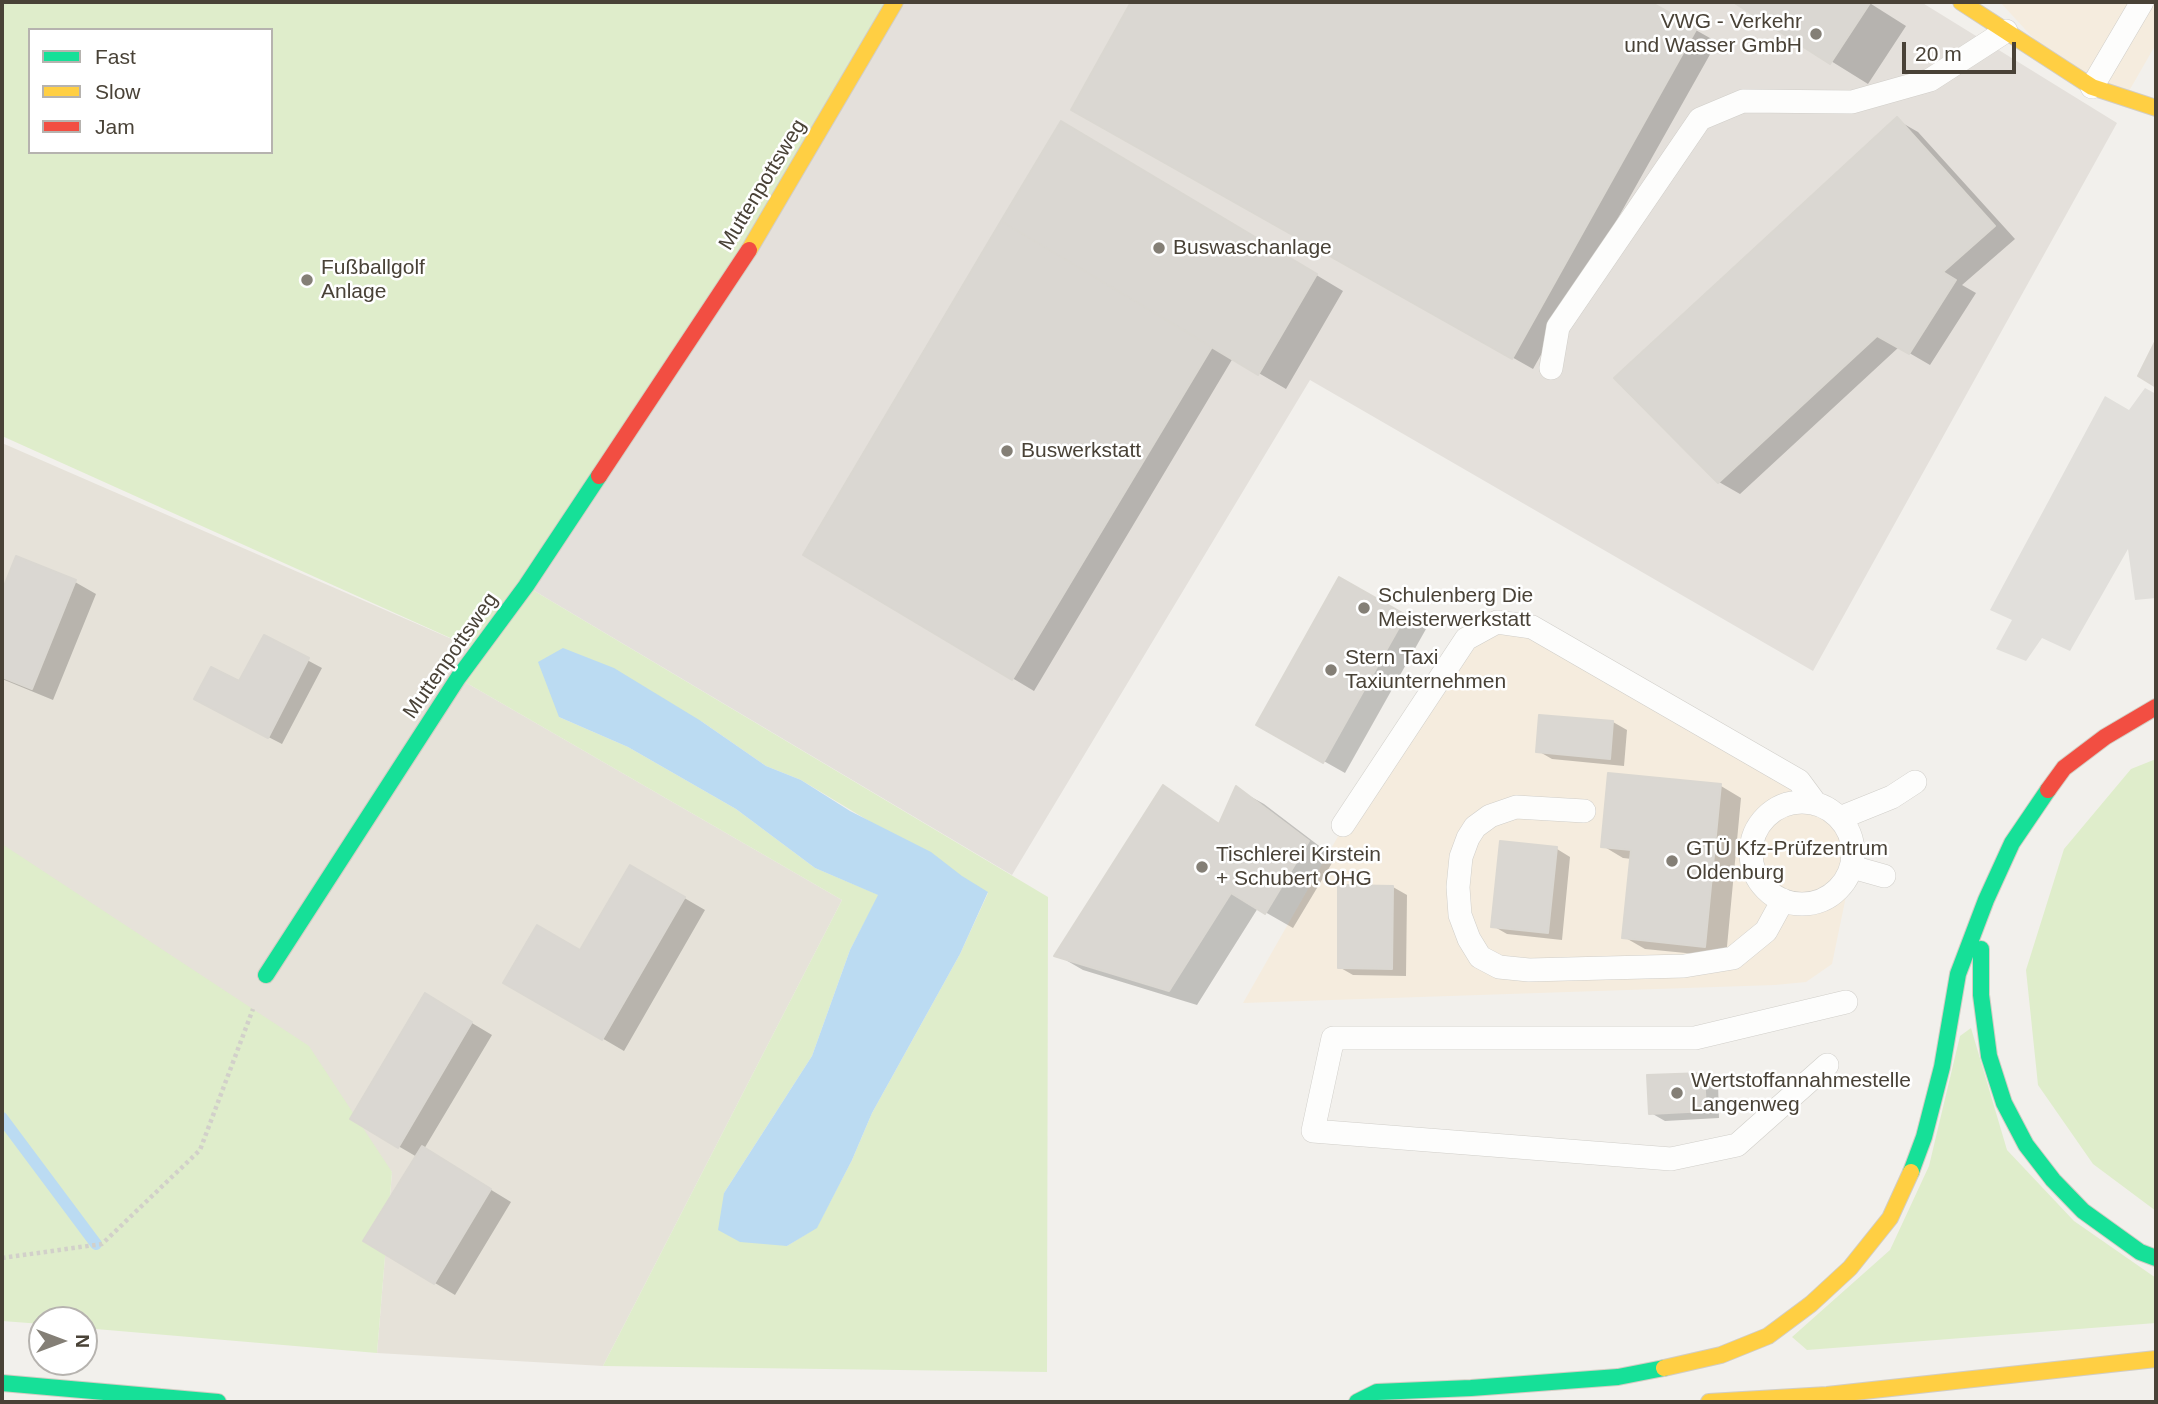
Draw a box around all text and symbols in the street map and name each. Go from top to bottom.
place label: VWG - Verkehr und Wasser GmbH [1624,9,1802,59]
marker: VWG - Verkehr und Wasser GmbH [1808,26,1824,42]
legend [28,28,273,154]
scale bar [1906,28,2020,72]
text: 20 m [1915,42,1962,65]
text: Fast [95,45,136,68]
text: Slow [95,80,141,103]
text: Jam [95,115,135,138]
street label: Muttenpottsweg [714,115,812,255]
place label: Buswaschanlage [1173,235,1332,261]
marker: Buswaschanlage [1151,240,1167,256]
place label: Fußballgolf Anlage [321,255,425,305]
marker: Fußballgolf Anlage [299,272,315,288]
place label: Buswerkstatt [1021,438,1141,464]
marker: Buswerkstatt [999,443,1015,459]
place label: Schulenberg Die Meisterwerkstatt [1378,583,1533,633]
street label: Muttenpottsweg [398,588,504,724]
marker: Schulenberg Die Meisterwerkstatt [1356,600,1372,616]
place label: Stern Taxi Taxiunternehmen [1345,645,1506,695]
marker: Stern Taxi Taxiunternehmen [1323,662,1339,678]
place label: GTÜ Kfz-Prüfzentrum Oldenburg [1686,836,1888,886]
place label: Tischlerei Kirstein + Schubert OHG [1216,842,1381,892]
marker: GTÜ Kfz-Prüfzentrum Oldenburg [1664,853,1680,869]
marker: Tischlerei Kirstein + Schubert OHG [1194,859,1210,875]
place label: Wertstoffannahmestelle Langenweg [1691,1068,1911,1118]
marker: Wertstoffannahmestelle Langenweg [1669,1085,1685,1101]
north arrow [28,1306,98,1376]
text: N [72,1334,93,1348]

